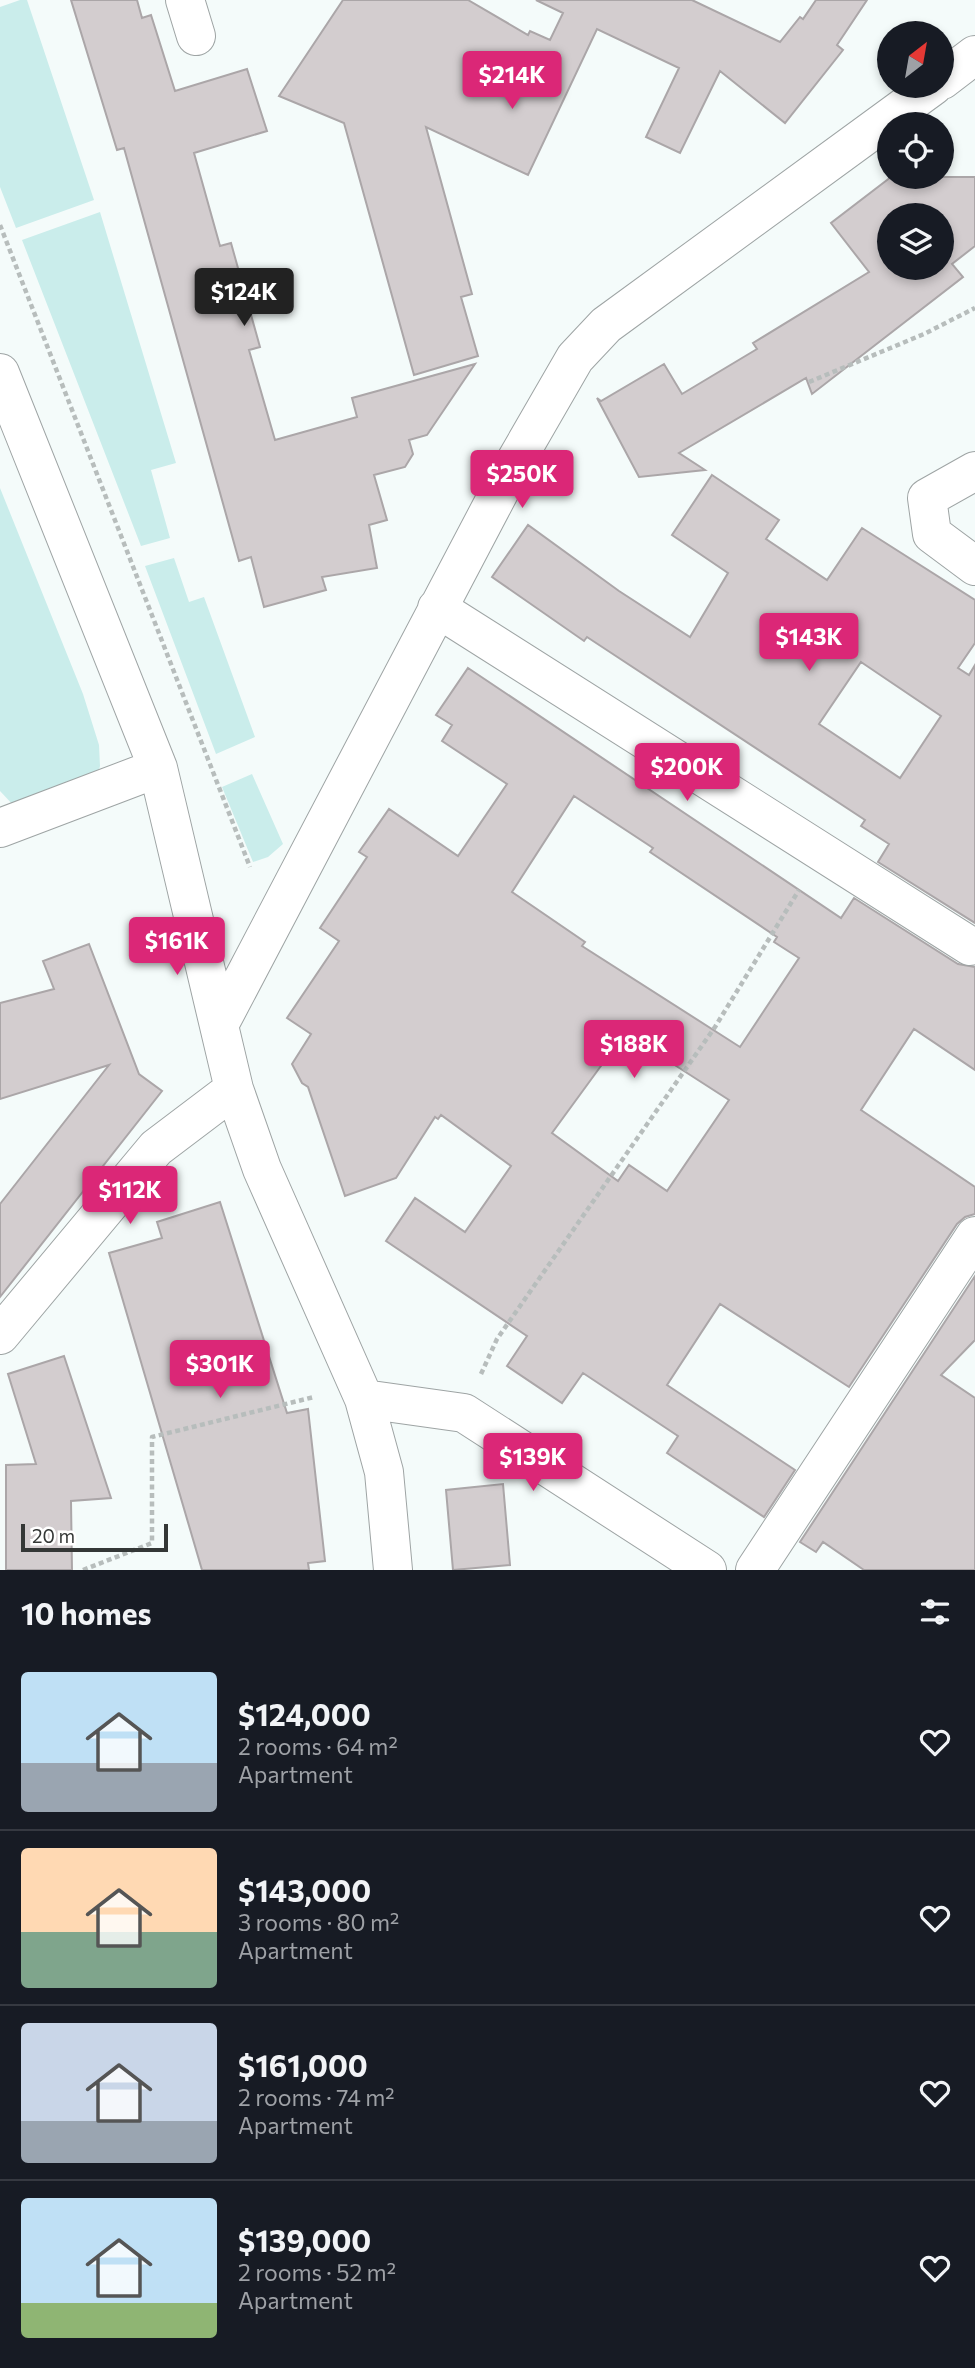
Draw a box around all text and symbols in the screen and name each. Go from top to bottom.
north arrow [877,21,954,98]
map controls [877,21,954,280]
pin: $214K [463,52,561,111]
text: $214K [479,60,545,88]
button: locate [877,112,954,189]
button: layers [877,203,954,280]
pin: $124K [195,268,293,328]
text: $124K [211,277,277,305]
pin: $250K [473,450,571,510]
text: $250K [486,459,558,487]
pin: $143K [760,614,858,673]
text: $143K [775,622,843,650]
pin: $200K [638,744,736,803]
text: $200K [651,752,723,780]
pin: $161K [128,918,226,977]
text: $161K [145,926,209,954]
pin: $188K [585,1020,683,1080]
text: $188K [600,1029,668,1057]
pin: $112K [81,1166,179,1226]
text: $112K [98,1175,162,1203]
pin: $301K [171,1340,269,1400]
text: $301K [186,1349,254,1377]
pin: $139K [484,1434,582,1493]
text: $139K [499,1442,567,1470]
scale bar [21,1521,168,1553]
text: 20 m [32,1524,75,1547]
icon: filters [916,1593,954,1631]
text: 10 homes [21,1594,151,1631]
text: $124,000 [238,1695,371,1732]
icon: home [77,1700,161,1784]
icon: heart [916,1723,954,1761]
text: 2 rooms · 64 m² [238,1732,398,1760]
text: Apartment [238,1760,353,1788]
text: $143,000 [238,1871,371,1908]
icon: home [77,1876,161,1960]
icon: heart [916,1899,954,1937]
text: 3 rooms · 80 m² [238,1908,399,1936]
text: Apartment [238,1936,353,1964]
text: $161,000 [238,2046,368,2083]
icon: home [77,2051,161,2135]
icon: heart [916,2074,954,2112]
text: 2 rooms · 74 m² [238,2083,394,2111]
text: Apartment [238,2111,353,2139]
text: $139,000 [238,2221,371,2258]
icon: home [77,2226,161,2310]
icon: heart [916,2249,954,2287]
text: 2 rooms · 52 m² [238,2258,396,2286]
text: Apartment [238,2286,353,2314]

